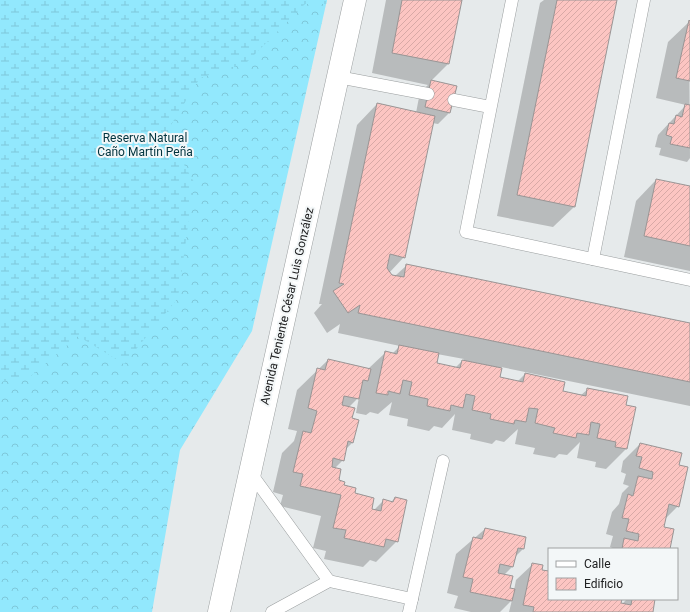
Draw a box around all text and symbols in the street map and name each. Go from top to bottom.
park label: Reserva Natural Caño Martín Peña [97,131,193,159]
street label: Avenida Teniente César Luis González [257,206,317,406]
legend [548,548,678,600]
text: Calle [584,557,611,571]
text: Edificio [584,577,623,591]

